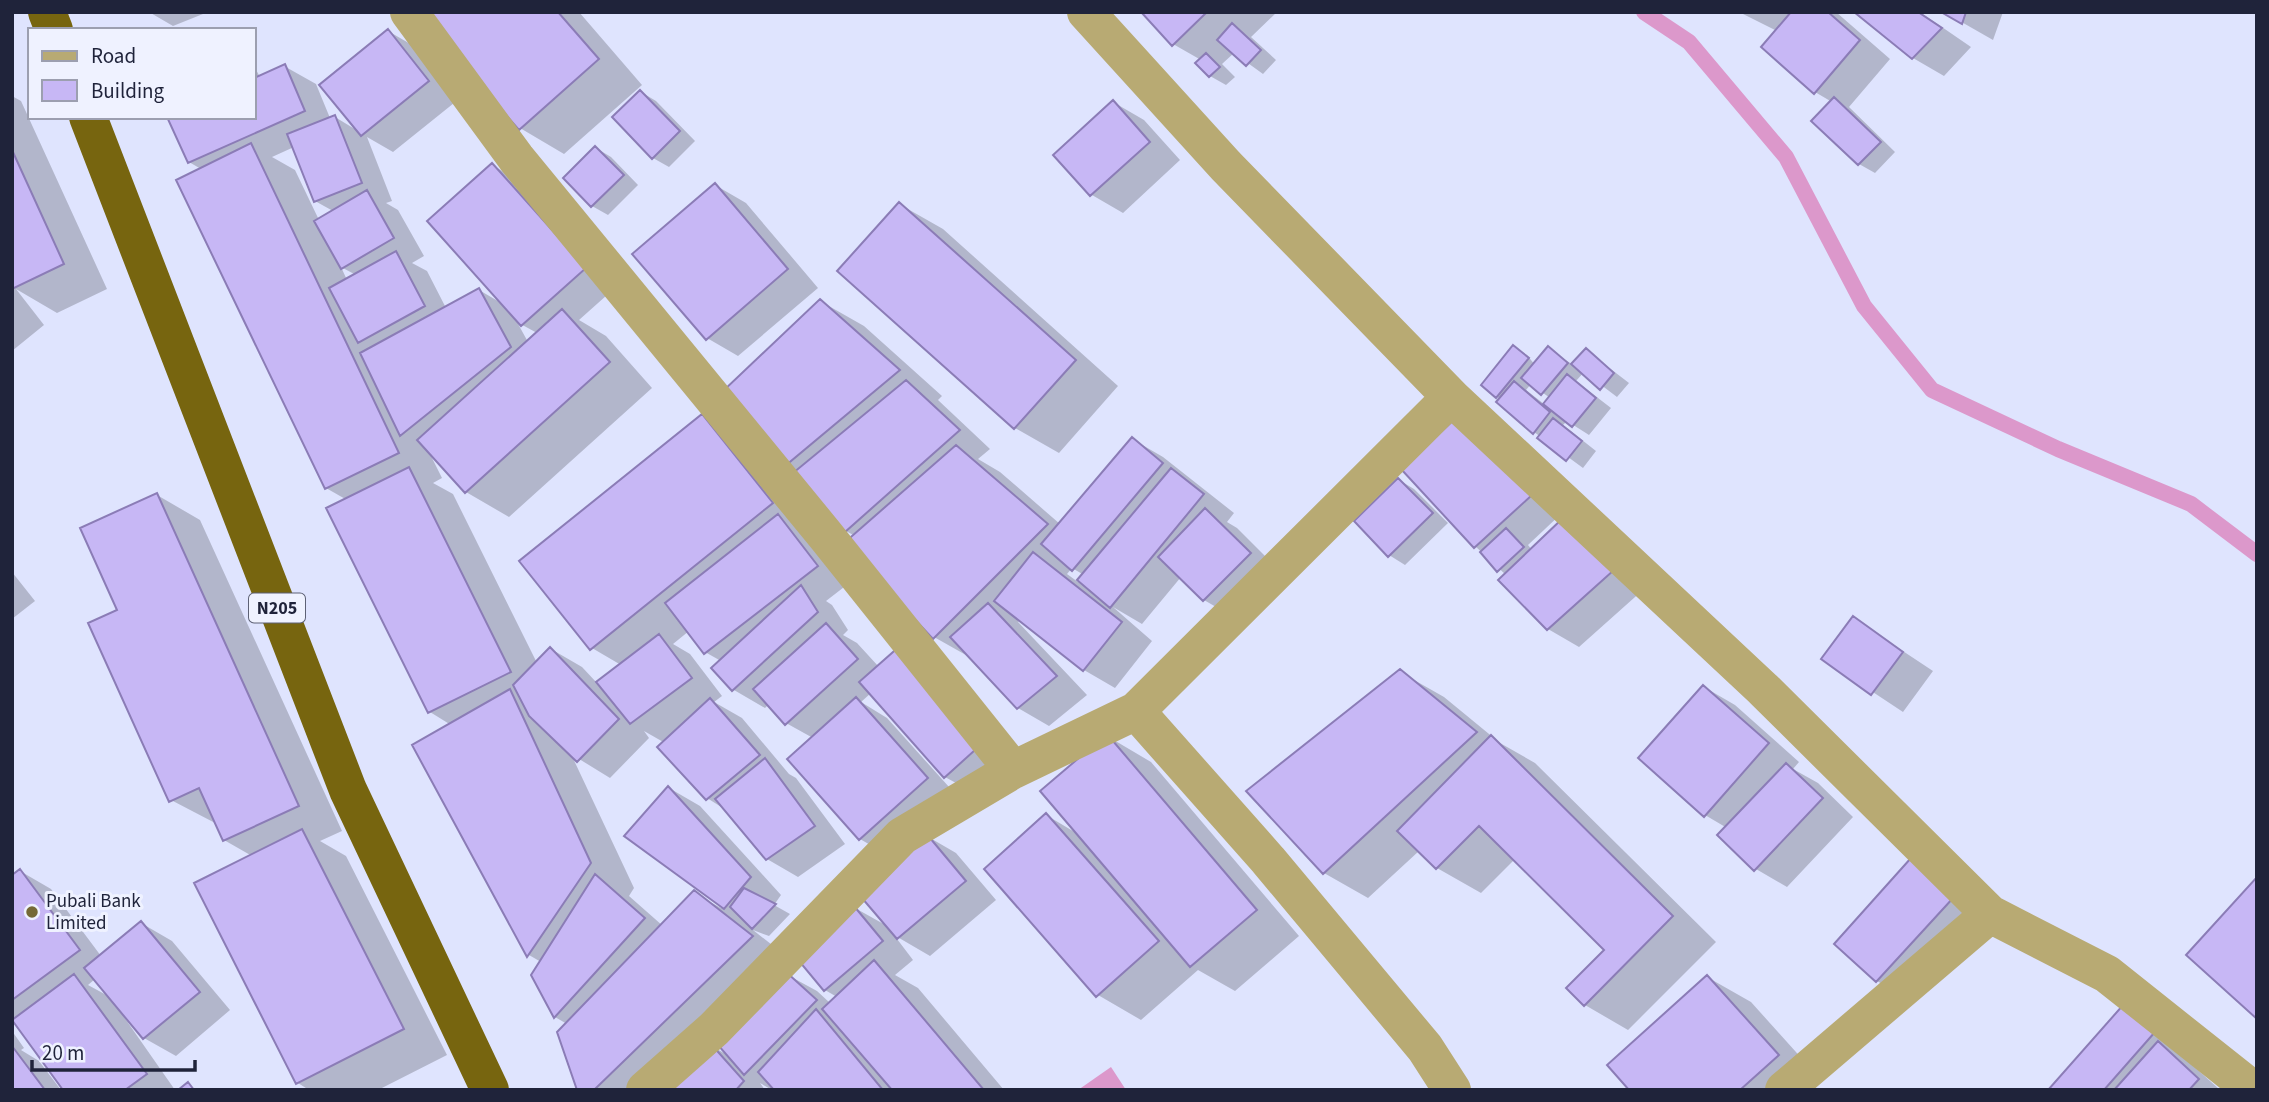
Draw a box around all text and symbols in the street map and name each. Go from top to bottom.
legend [28,28,256,119]
text: Road [91,41,136,71]
text: Building [91,76,165,106]
road number: N205 [249,594,305,622]
place label: Pubali Bank Limited [46,888,141,937]
marker: Pubali Bank Limited [24,904,40,920]
scale bar [32,1028,194,1072]
text: 20 m [42,1038,84,1068]

